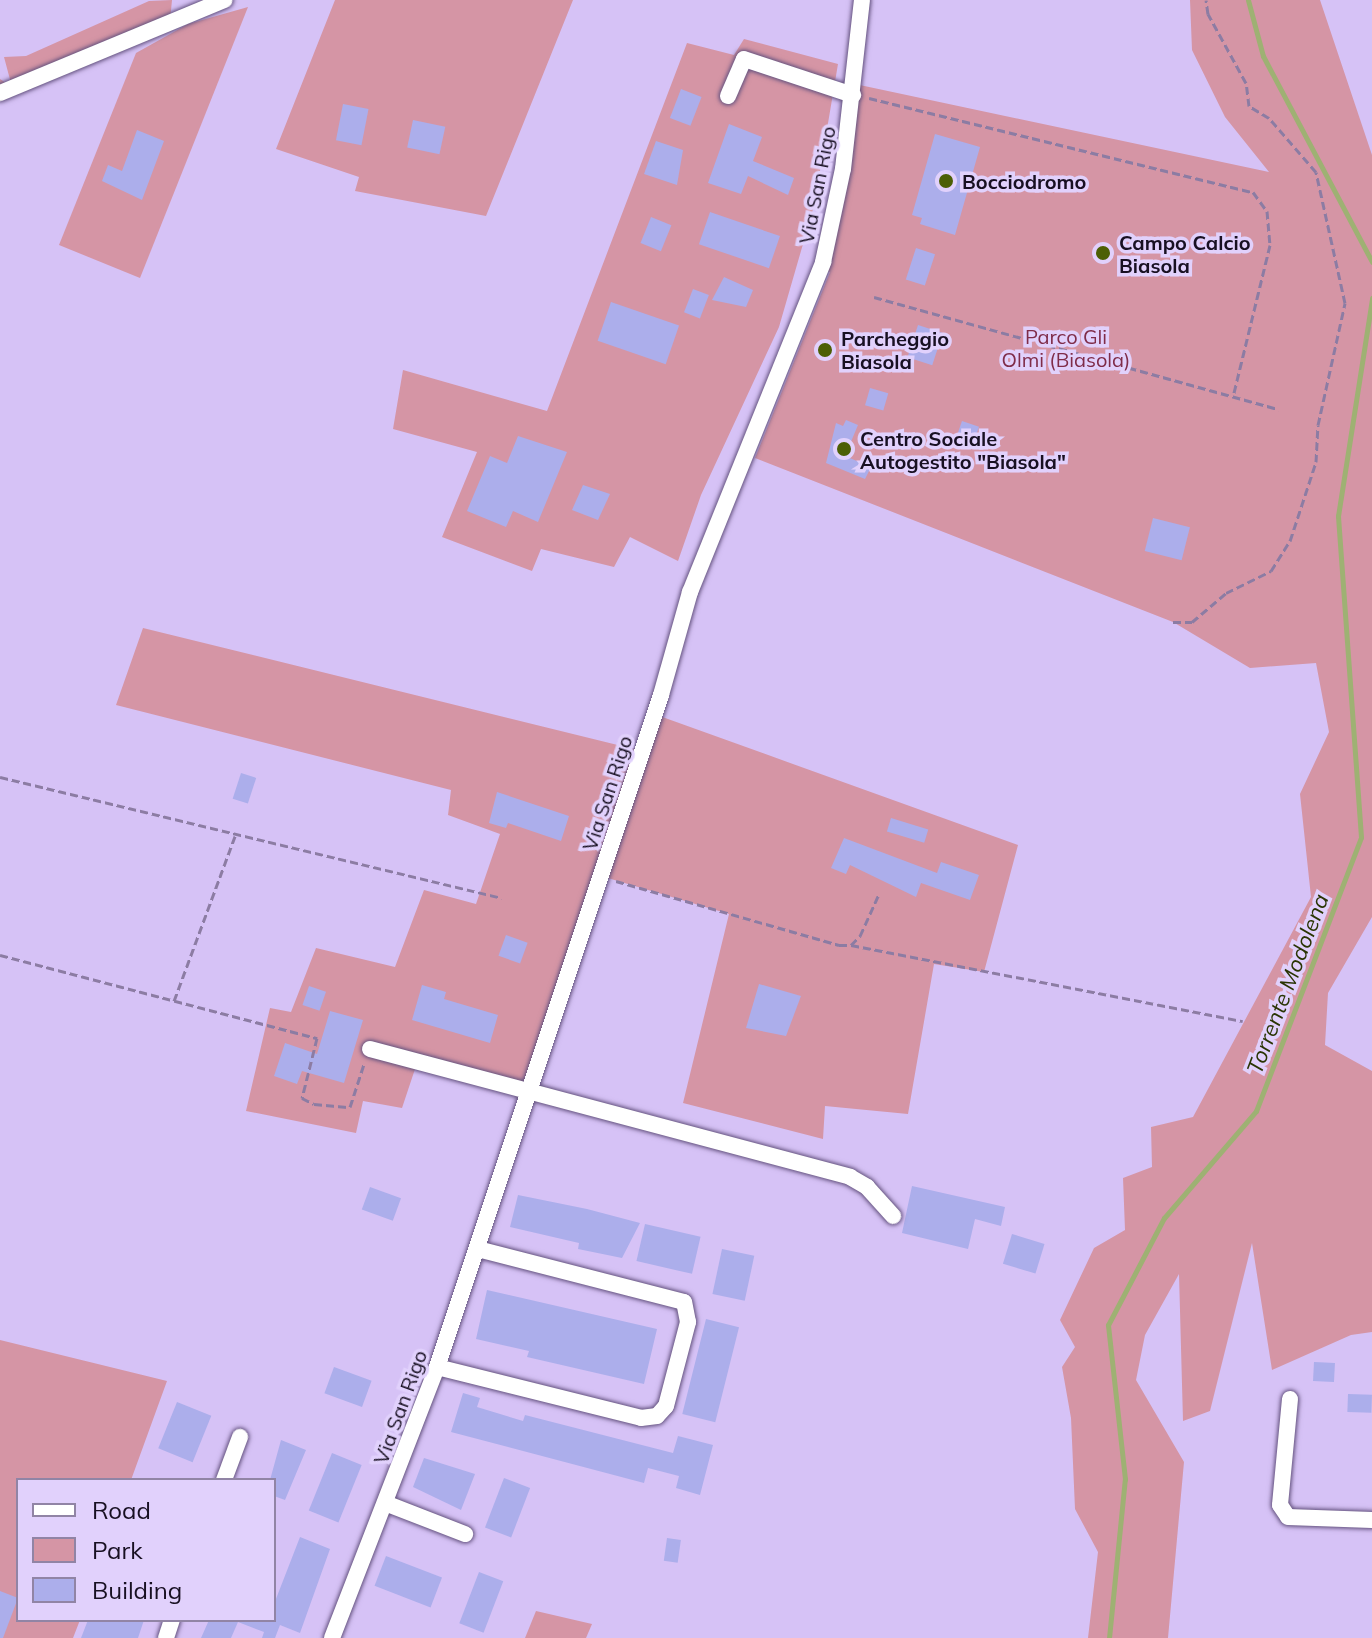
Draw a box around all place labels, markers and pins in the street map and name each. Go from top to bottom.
place label: Bocciodromo [962,169,1086,193]
marker: Bocciodromo [937,172,955,190]
place label: Campo Calcio Biasola [1119,230,1251,277]
marker: Campo Calcio Biasola [1094,244,1112,262]
place label: Parcheggio Biasola [841,326,949,373]
marker: Parcheggio Biasola [816,341,834,359]
place label: Centro Sociale Autogestito "Biasola" [860,426,1066,473]
marker: Centro Sociale Autogestito "Biasola" [835,440,853,458]

